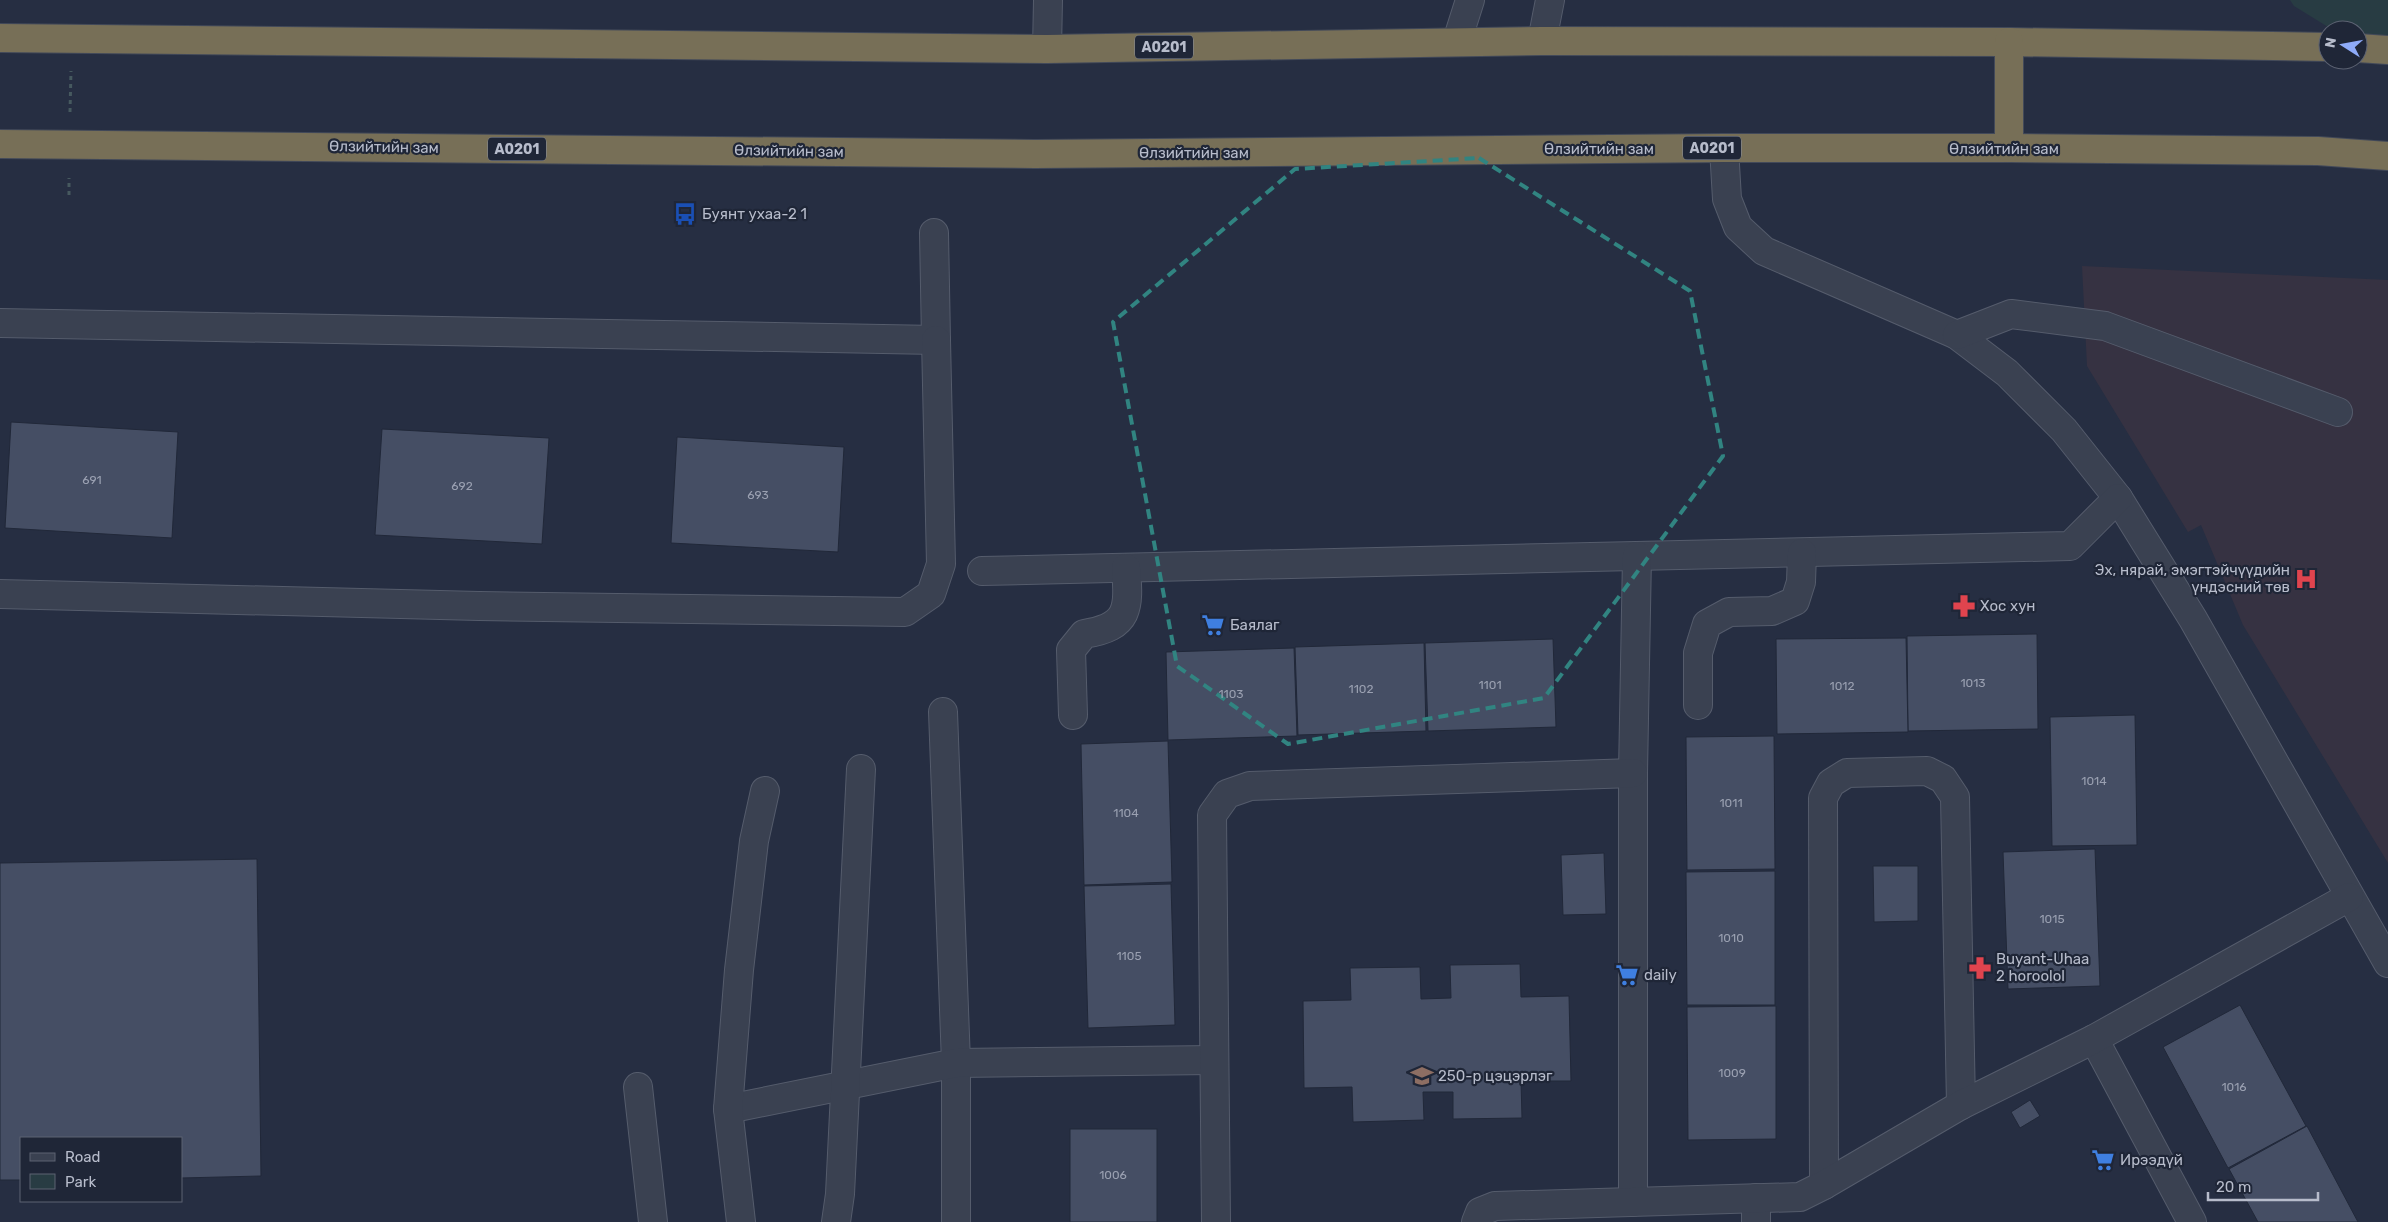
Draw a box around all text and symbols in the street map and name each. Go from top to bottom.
north arrow [2318,20,2368,70]
road number: A0201 [1135,36,1193,58]
text: N [2321,36,2340,49]
road number: A0201 [1683,136,1741,160]
street label: Өлзийтийн зам [329,137,439,157]
road number: A0201 [488,138,546,160]
street label: Өлзийтийн зам [1544,140,1654,158]
street label: Өлзийтийн зам [1949,140,2059,158]
street label: Өлзийтийн зам [734,141,844,161]
street label: Өлзийтийн зам [1139,144,1249,162]
bus stop icon: Буянт ухаа-2 1 [672,201,698,227]
place label: Буянт ухаа-2 1 [702,205,807,223]
house number: 691 [82,473,102,487]
house number: 692 [451,479,473,493]
house number: 693 [747,488,769,502]
place label: Эх, нярай, эмэгтэйчүүдийн үндэсний төв [2095,561,2290,596]
hospital icon: Эх, нярай, эмэгтэйчүүдийн үндэсний төв [2293,566,2319,592]
pharmacy icon: Хос хун [1951,593,1977,619]
place label: Хос хун [1980,597,2036,615]
supermarket icon: Баялаг [1200,612,1226,638]
place label: Баялаг [1230,616,1280,634]
house number: 1013 [1960,676,1986,690]
house number: 1101 [1478,678,1502,692]
house number: 1012 [1830,679,1854,693]
house number: 1102 [1349,682,1373,696]
house number: 1103 [1218,687,1244,701]
house number: 1014 [2081,774,2107,788]
house number: 1011 [1719,796,1743,810]
house number: 1104 [1113,806,1139,820]
house number: 1015 [2039,912,2065,926]
house number: 1010 [1718,931,1744,945]
house number: 1105 [1116,949,1142,963]
place label: Buyant-Uhaa 2 horoolol [1996,950,2089,985]
pharmacy icon: Buyant-Uhaa 2 horoolol [1967,955,1993,981]
supermarket icon: daily [1614,962,1640,988]
place label: daily [1644,966,1677,984]
school or university icon: 250-р цэцэрлэг [1409,1063,1435,1089]
house number: 1009 [1718,1066,1746,1080]
place label: 250-р цэцэрлэг [1438,1067,1553,1085]
house number: 1016 [2221,1080,2247,1094]
legend [20,1137,182,1202]
supermarket icon: Ирээдүй [2090,1147,2116,1173]
text: Road [65,1148,101,1166]
place label: Ирээдүй [2120,1151,2183,1169]
house number: 1006 [1099,1168,1127,1182]
scale bar [2208,1170,2318,1202]
text: Park [65,1173,96,1191]
text: 20 m [2216,1178,2251,1196]

